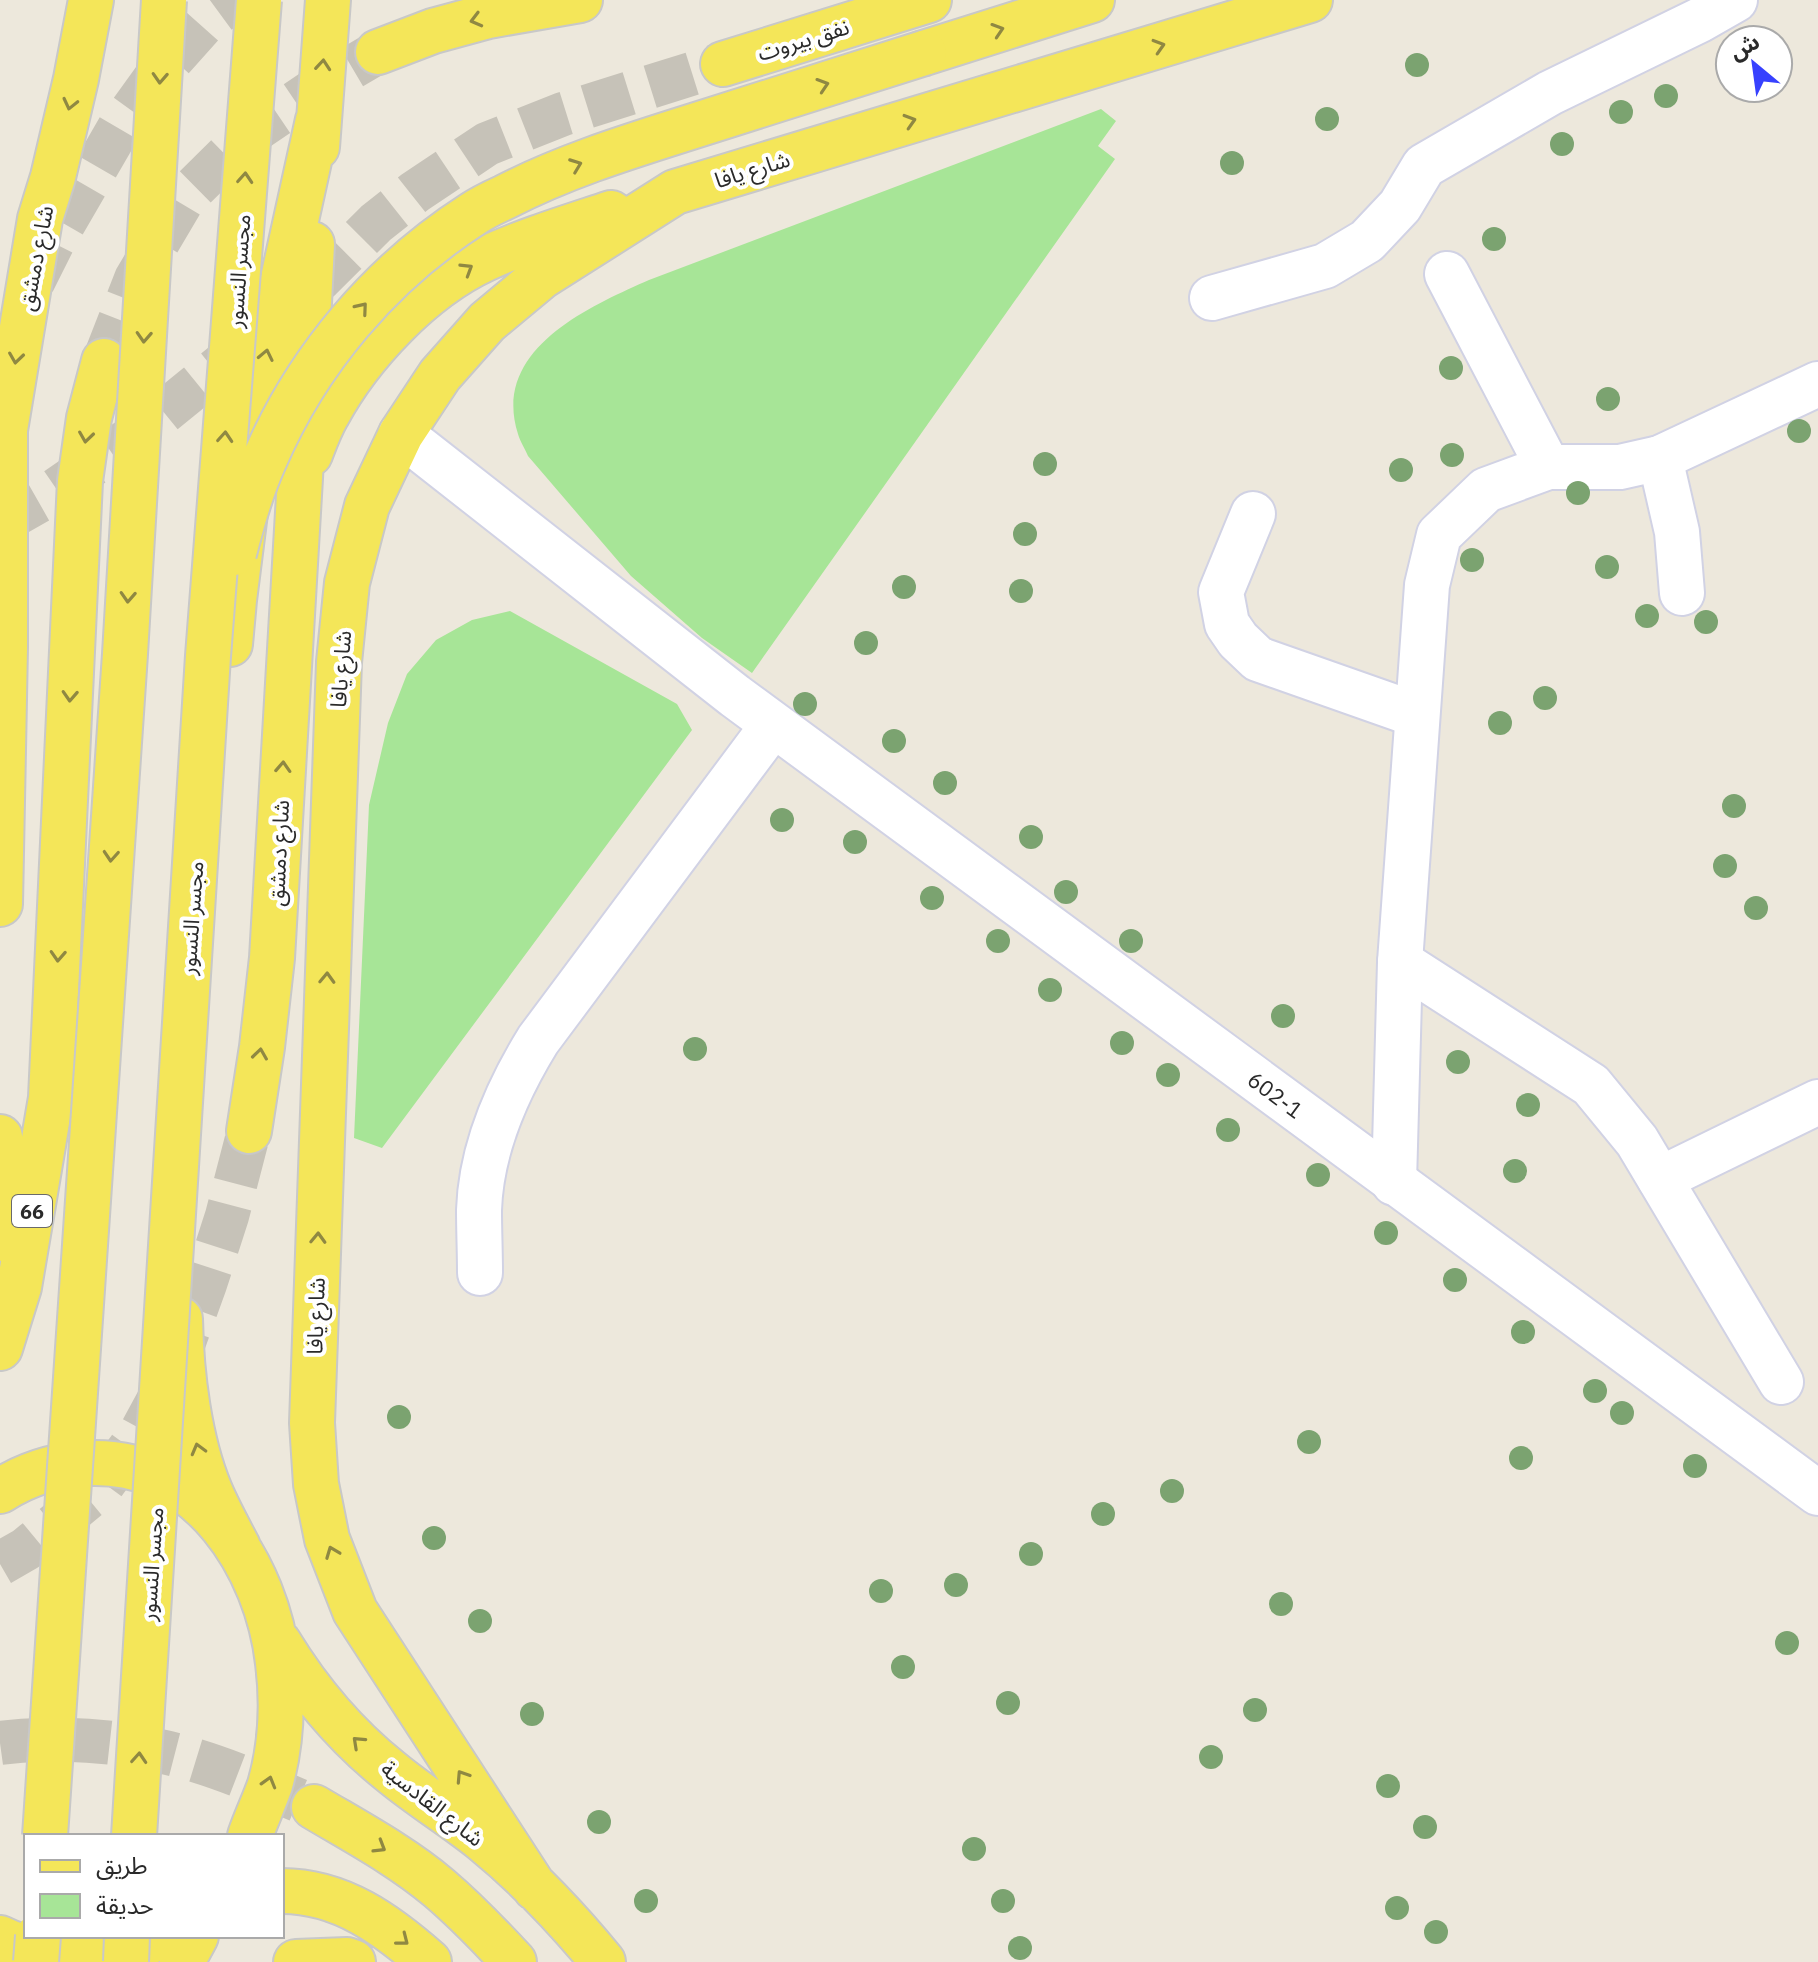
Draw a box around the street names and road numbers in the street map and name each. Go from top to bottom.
street label: نفق بيروت [754,11,852,67]
street label: شارع يافا [711,144,794,197]
street label: شارع دمشق [11,203,62,314]
street label: مجسر النسور [219,213,256,330]
street label: شارع يافا [323,629,360,709]
street label: شارع دمشق [261,799,298,907]
street label: مجسر النسور [172,860,209,977]
street label: 602-1 [1242,1064,1309,1124]
road number: 66 [12,1195,52,1227]
street label: شارع يافا [299,1277,334,1355]
street label: مجسر النسور [132,1506,169,1623]
street label: شارع القادسية [374,1754,490,1855]

